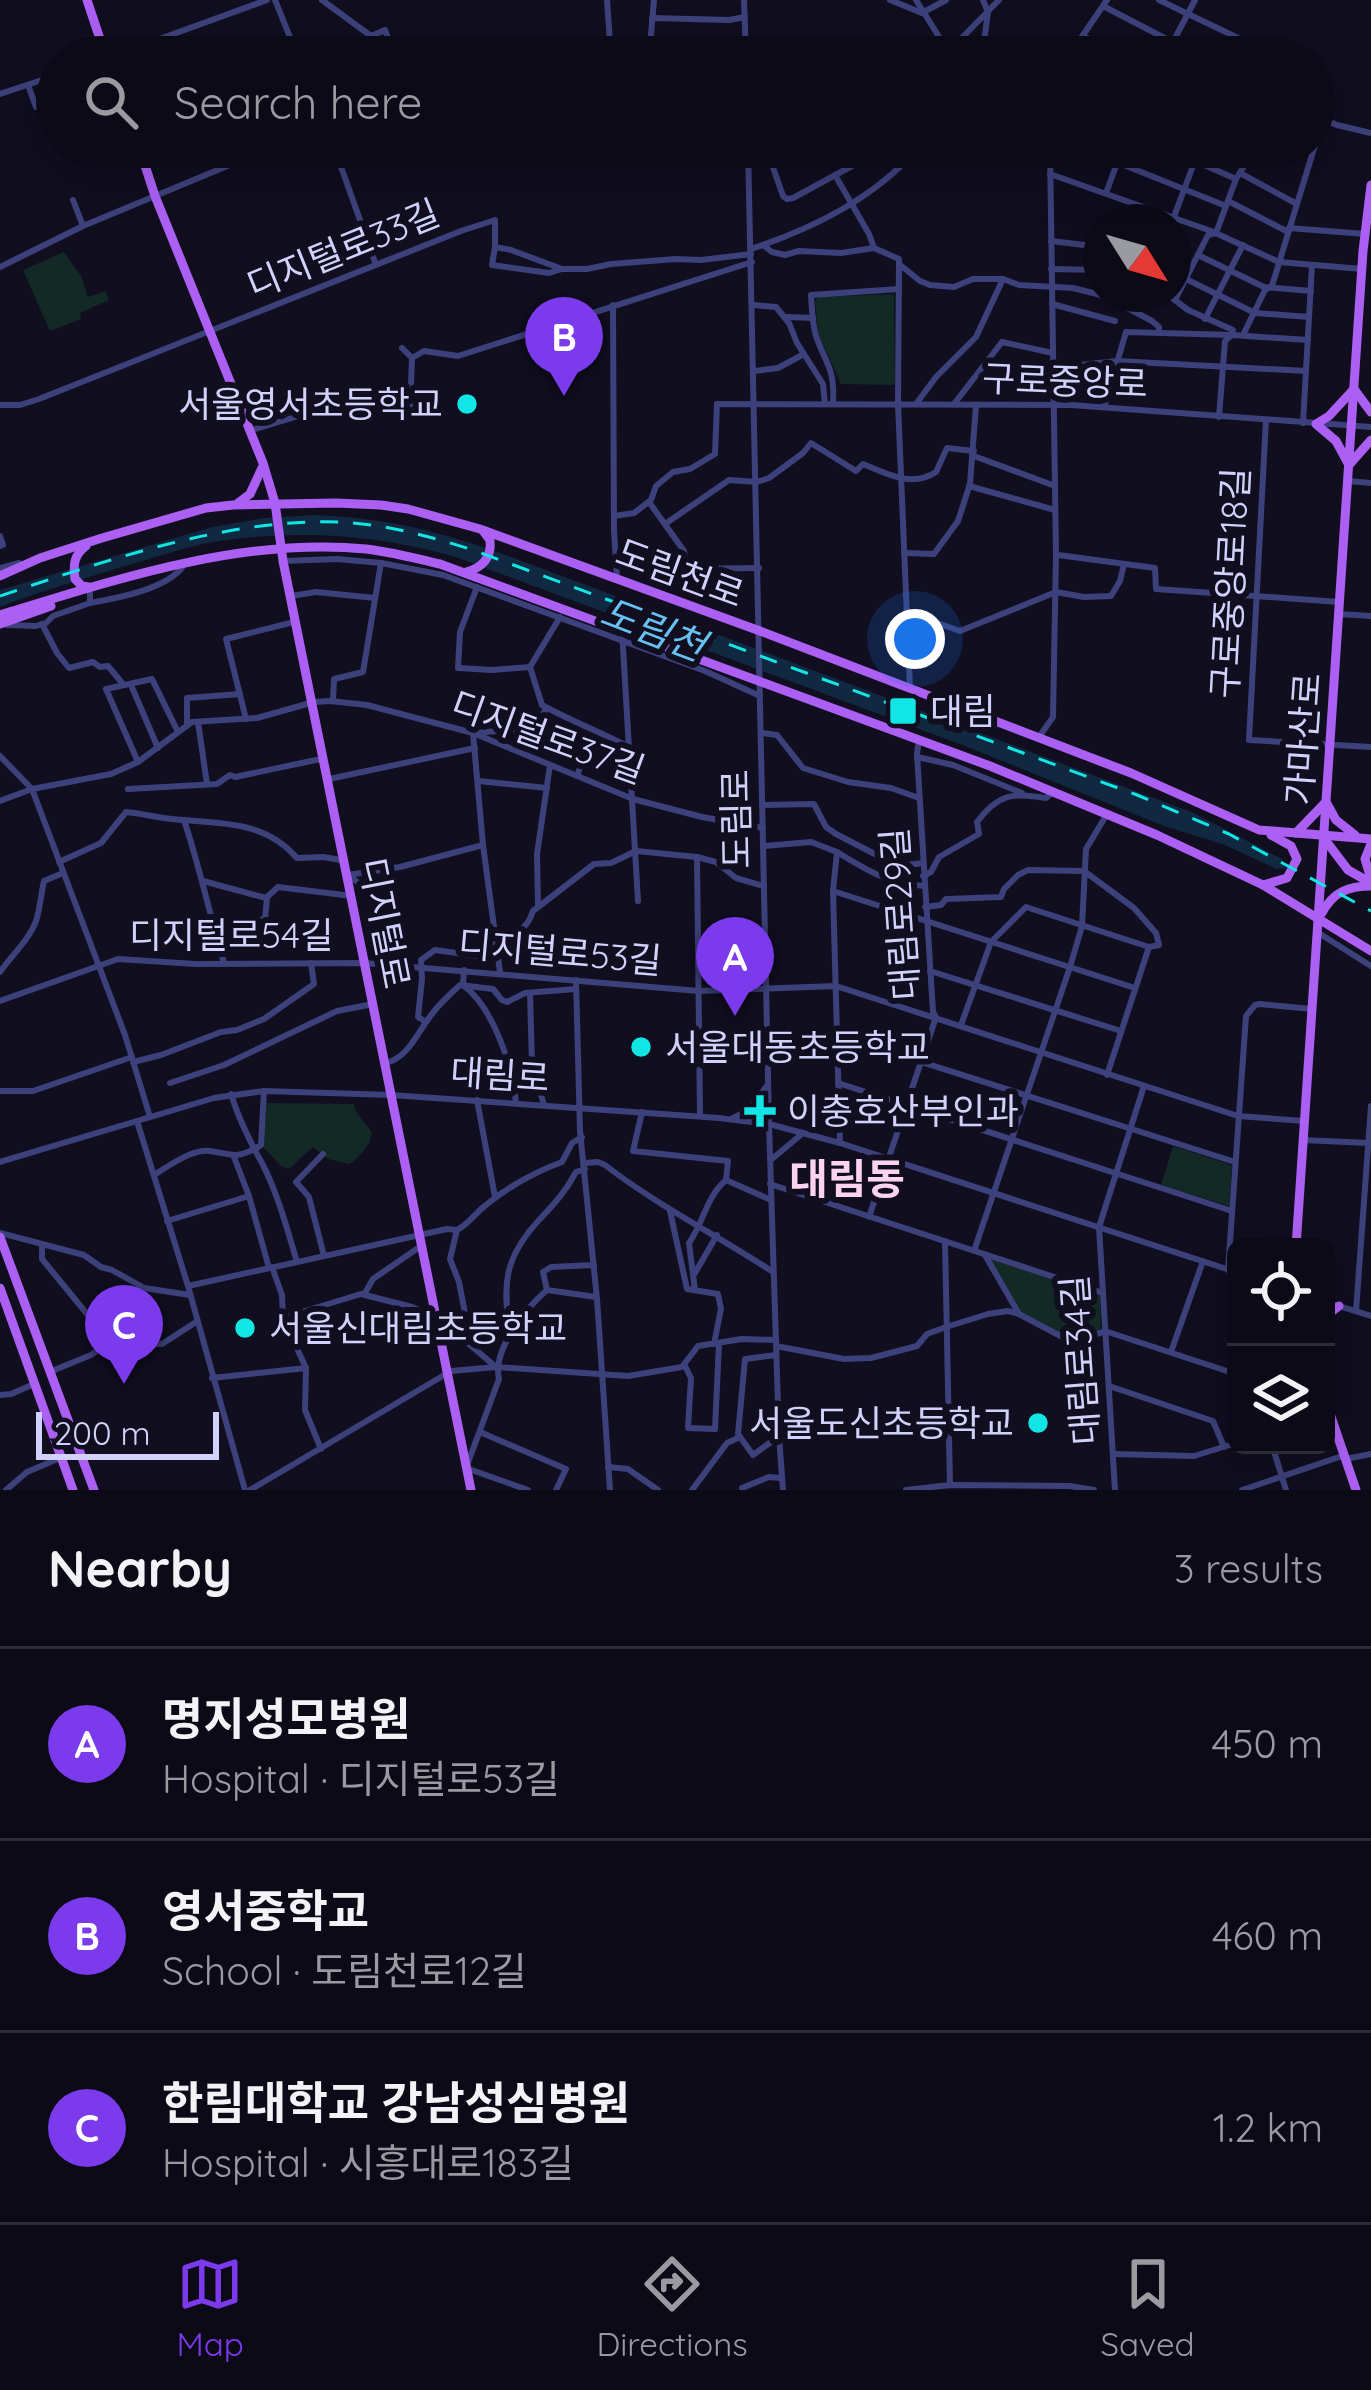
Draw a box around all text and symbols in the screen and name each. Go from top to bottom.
search box [36,36,1335,168]
icon: search [78,69,144,135]
text: Search here [174,74,422,130]
street label: 디지털로33길 [240,190,446,307]
north arrow [1083,204,1191,312]
pin: B [525,297,603,396]
street label: 구로중앙로 [981,355,1149,406]
place label: 서울영서초등학교 [178,381,443,426]
marker: 서울영서초등학교 [454,391,480,417]
street label: 구로중앙로18길 [1201,466,1258,700]
street label: 도림천로 [610,529,750,616]
water label: 도림천 [594,586,716,672]
your location [885,609,945,669]
street label: 가마산로 [1275,671,1330,807]
street label: 디지털로37길 [445,681,651,792]
place label: 대림 [930,688,996,733]
marker: 대림 [887,695,919,727]
street label: 도림로 [712,769,759,869]
street label: 대림로29길 [871,826,928,1002]
street label: 디지털로 [351,854,420,992]
street label: 디지털로54길 [129,912,333,957]
pin: A [696,917,774,1016]
street label: 디지털로53길 [456,920,664,983]
place label: 서울대동초등학교 [665,1024,930,1069]
marker: 서울대동초등학교 [628,1034,654,1060]
street label: 대림로 [449,1049,551,1100]
place label: 이충호산부인과 [787,1088,1019,1133]
marker: 이충호산부인과 [744,1095,776,1127]
district label: 대림동 [789,1152,905,1205]
map controls [1227,1238,1335,1454]
button: locate [1227,1238,1335,1346]
street label: 대림로34길 [1051,1274,1108,1447]
pin: C [85,1285,163,1384]
place label: 서울신대림초등학교 [269,1305,567,1350]
marker: 서울신대림초등학교 [232,1315,258,1341]
button: layers [1227,1346,1335,1454]
place label: 서울도신초등학교 [749,1400,1014,1445]
scale bar [36,1406,219,1459]
marker: 서울도신초등학교 [1025,1410,1051,1436]
text: 200 m [54,1412,151,1453]
text: Nearby [48,1536,232,1600]
text: 3 results [1174,1544,1323,1593]
text: 명지성모병원 [162,1690,410,1746]
text: A [75,1719,99,1768]
text: 450 m [1211,1719,1323,1768]
text: Hospital · 디지털로53길 [162,1754,560,1803]
text: 영서중학교 [162,1882,369,1938]
text: B [74,1911,100,1960]
text: 460 m [1212,1911,1323,1960]
text: School · 도림천로12길 [162,1946,527,1995]
text: 한림대학교 강남성심병원 [162,2074,630,2130]
text: C [75,2103,99,2152]
text: 1.2 km [1213,2103,1323,2152]
text: Hospital · 시흥대로183길 [162,2138,574,2187]
tab: Map [176,2251,244,2364]
tab: Directions [596,2251,748,2364]
tab: Saved [1101,2251,1195,2364]

